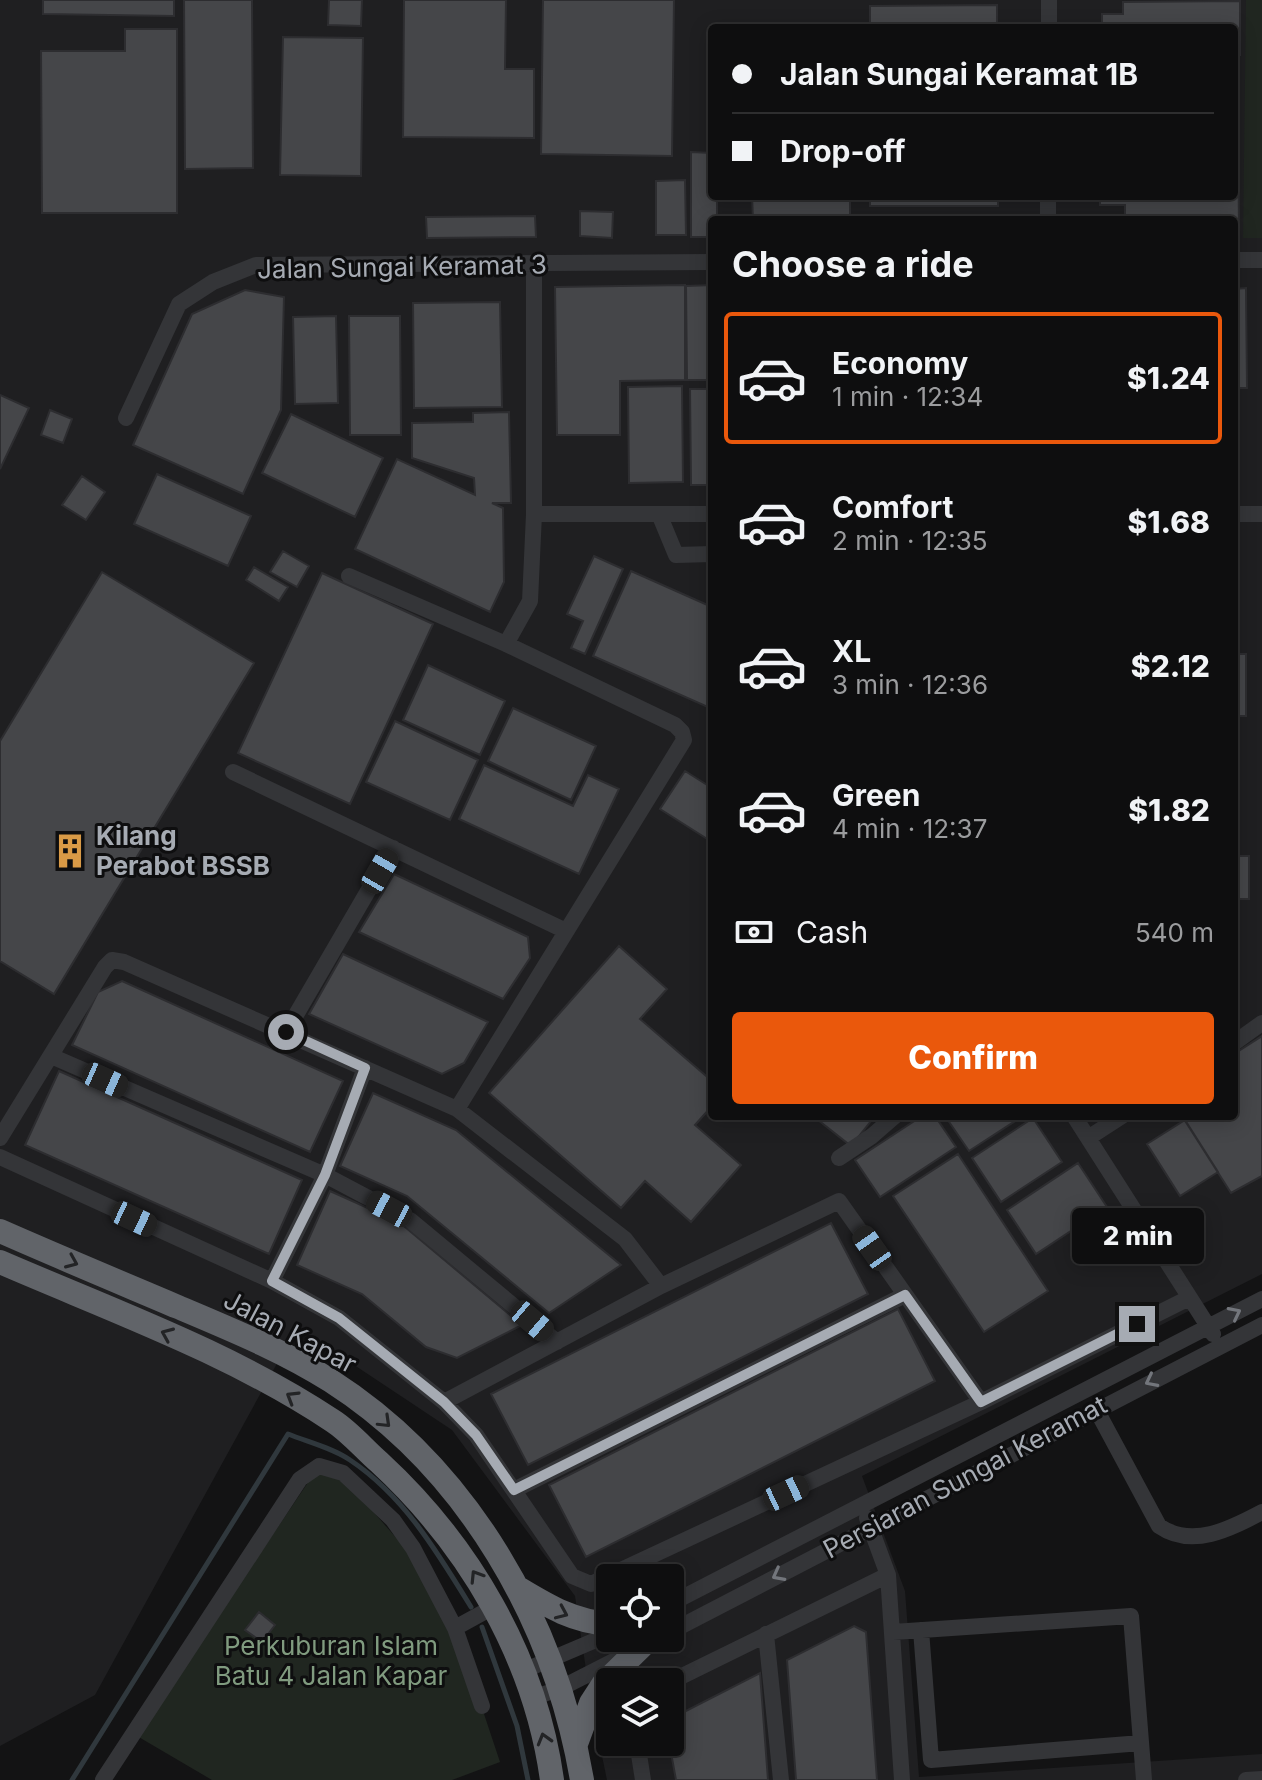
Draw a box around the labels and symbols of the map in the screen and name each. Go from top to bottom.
street label: Jalan Sungai Keramat 3 [257,248,547,285]
place label: Kilang Perabot BSSB [96,820,270,881]
building icon: Kilang Perabot BSSB [51,832,89,870]
car [358,844,402,898]
route start [268,1014,304,1050]
car [78,1059,132,1101]
car [362,1187,416,1231]
car [107,1198,161,1240]
callout: 2 min [1071,1208,1203,1264]
car [848,1221,896,1275]
one-way arrow [64,1252,78,1268]
street label: Jalan Kapar [219,1284,362,1380]
car [506,1296,558,1346]
route end [1119,1306,1155,1342]
one-way arrow [1227,1307,1242,1323]
one-way arrow [161,1328,175,1344]
one-way arrow [1145,1371,1159,1386]
street label: Persiaran Sungai Keramat [818,1389,1112,1565]
one-way arrow [286,1391,301,1407]
one-way arrow [376,1413,390,1427]
car [759,1472,813,1514]
one-way arrow [772,1566,787,1581]
one-way arrow [471,1570,486,1585]
one-way arrow [554,1603,568,1619]
park label: Perkuburan Islam Batu 4 Jalan Kapar [215,1630,447,1691]
one-way arrow [537,1732,553,1746]

